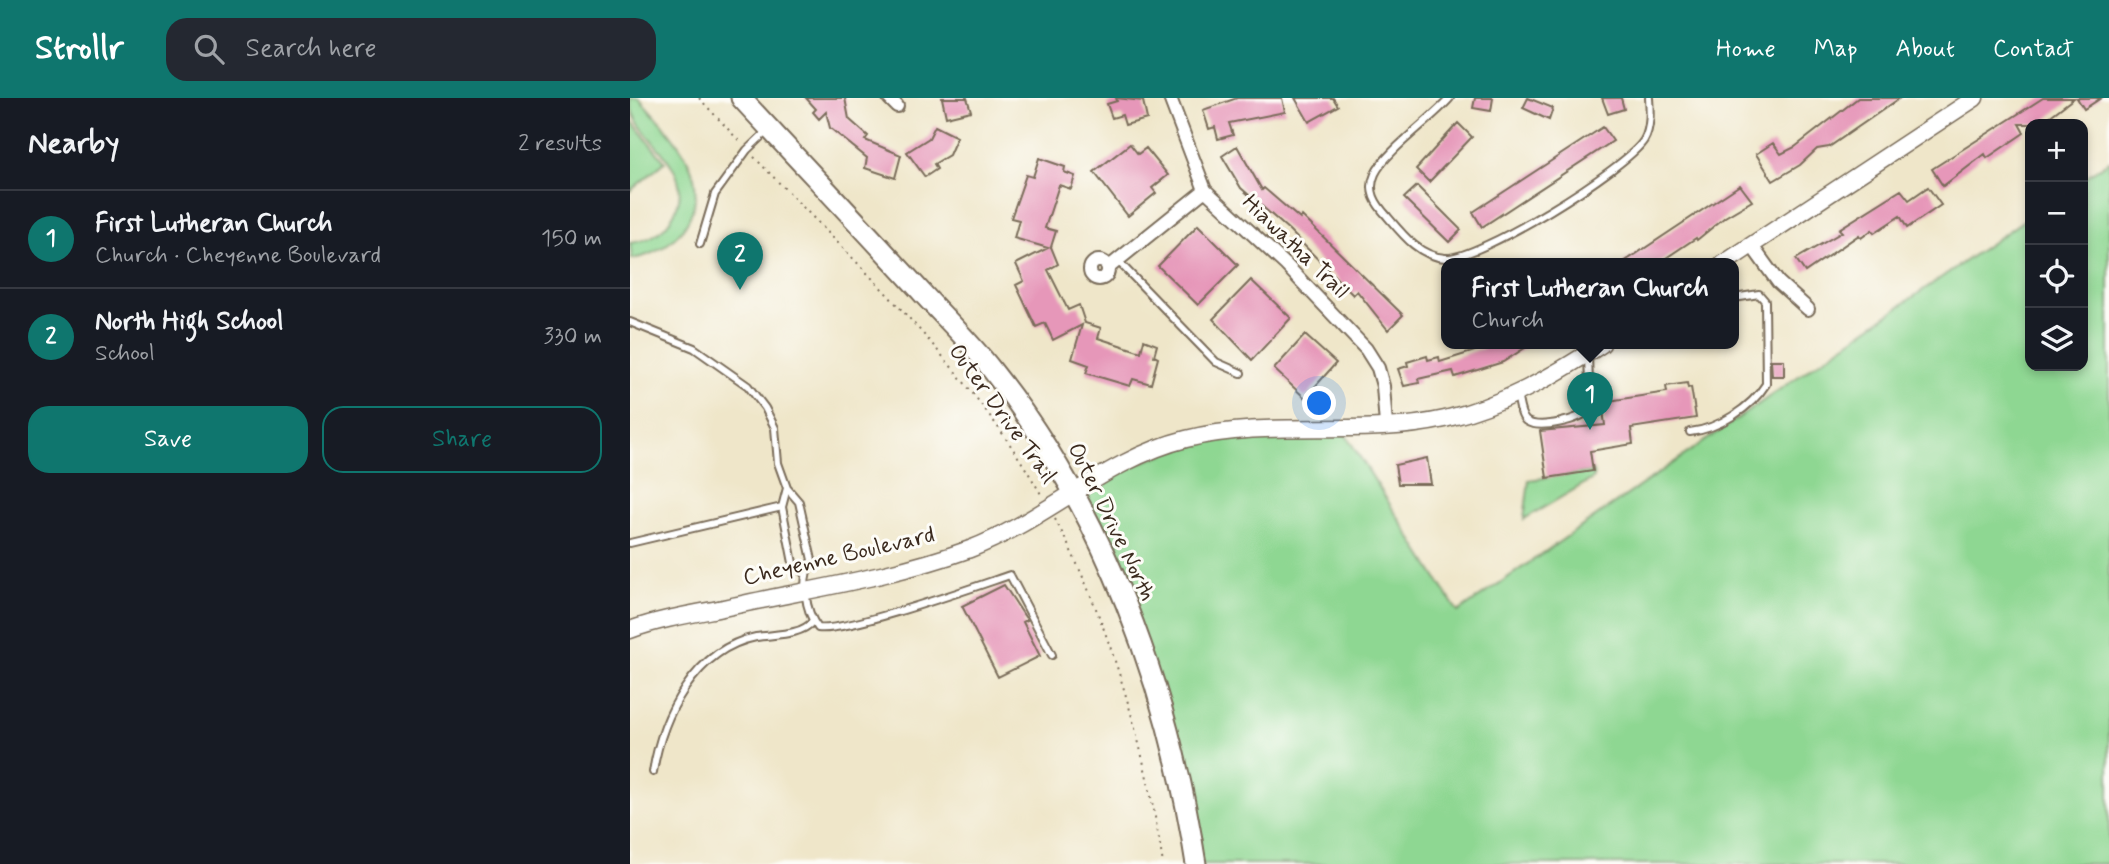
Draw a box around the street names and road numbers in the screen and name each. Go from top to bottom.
street label: Hiawatha Trail [1235,188,1355,306]
street label: Outer Drive Trail [941,338,1063,490]
street label: Outer Drive North [1060,438,1162,606]
street label: Cheyenne Boulevard [740,520,938,594]

